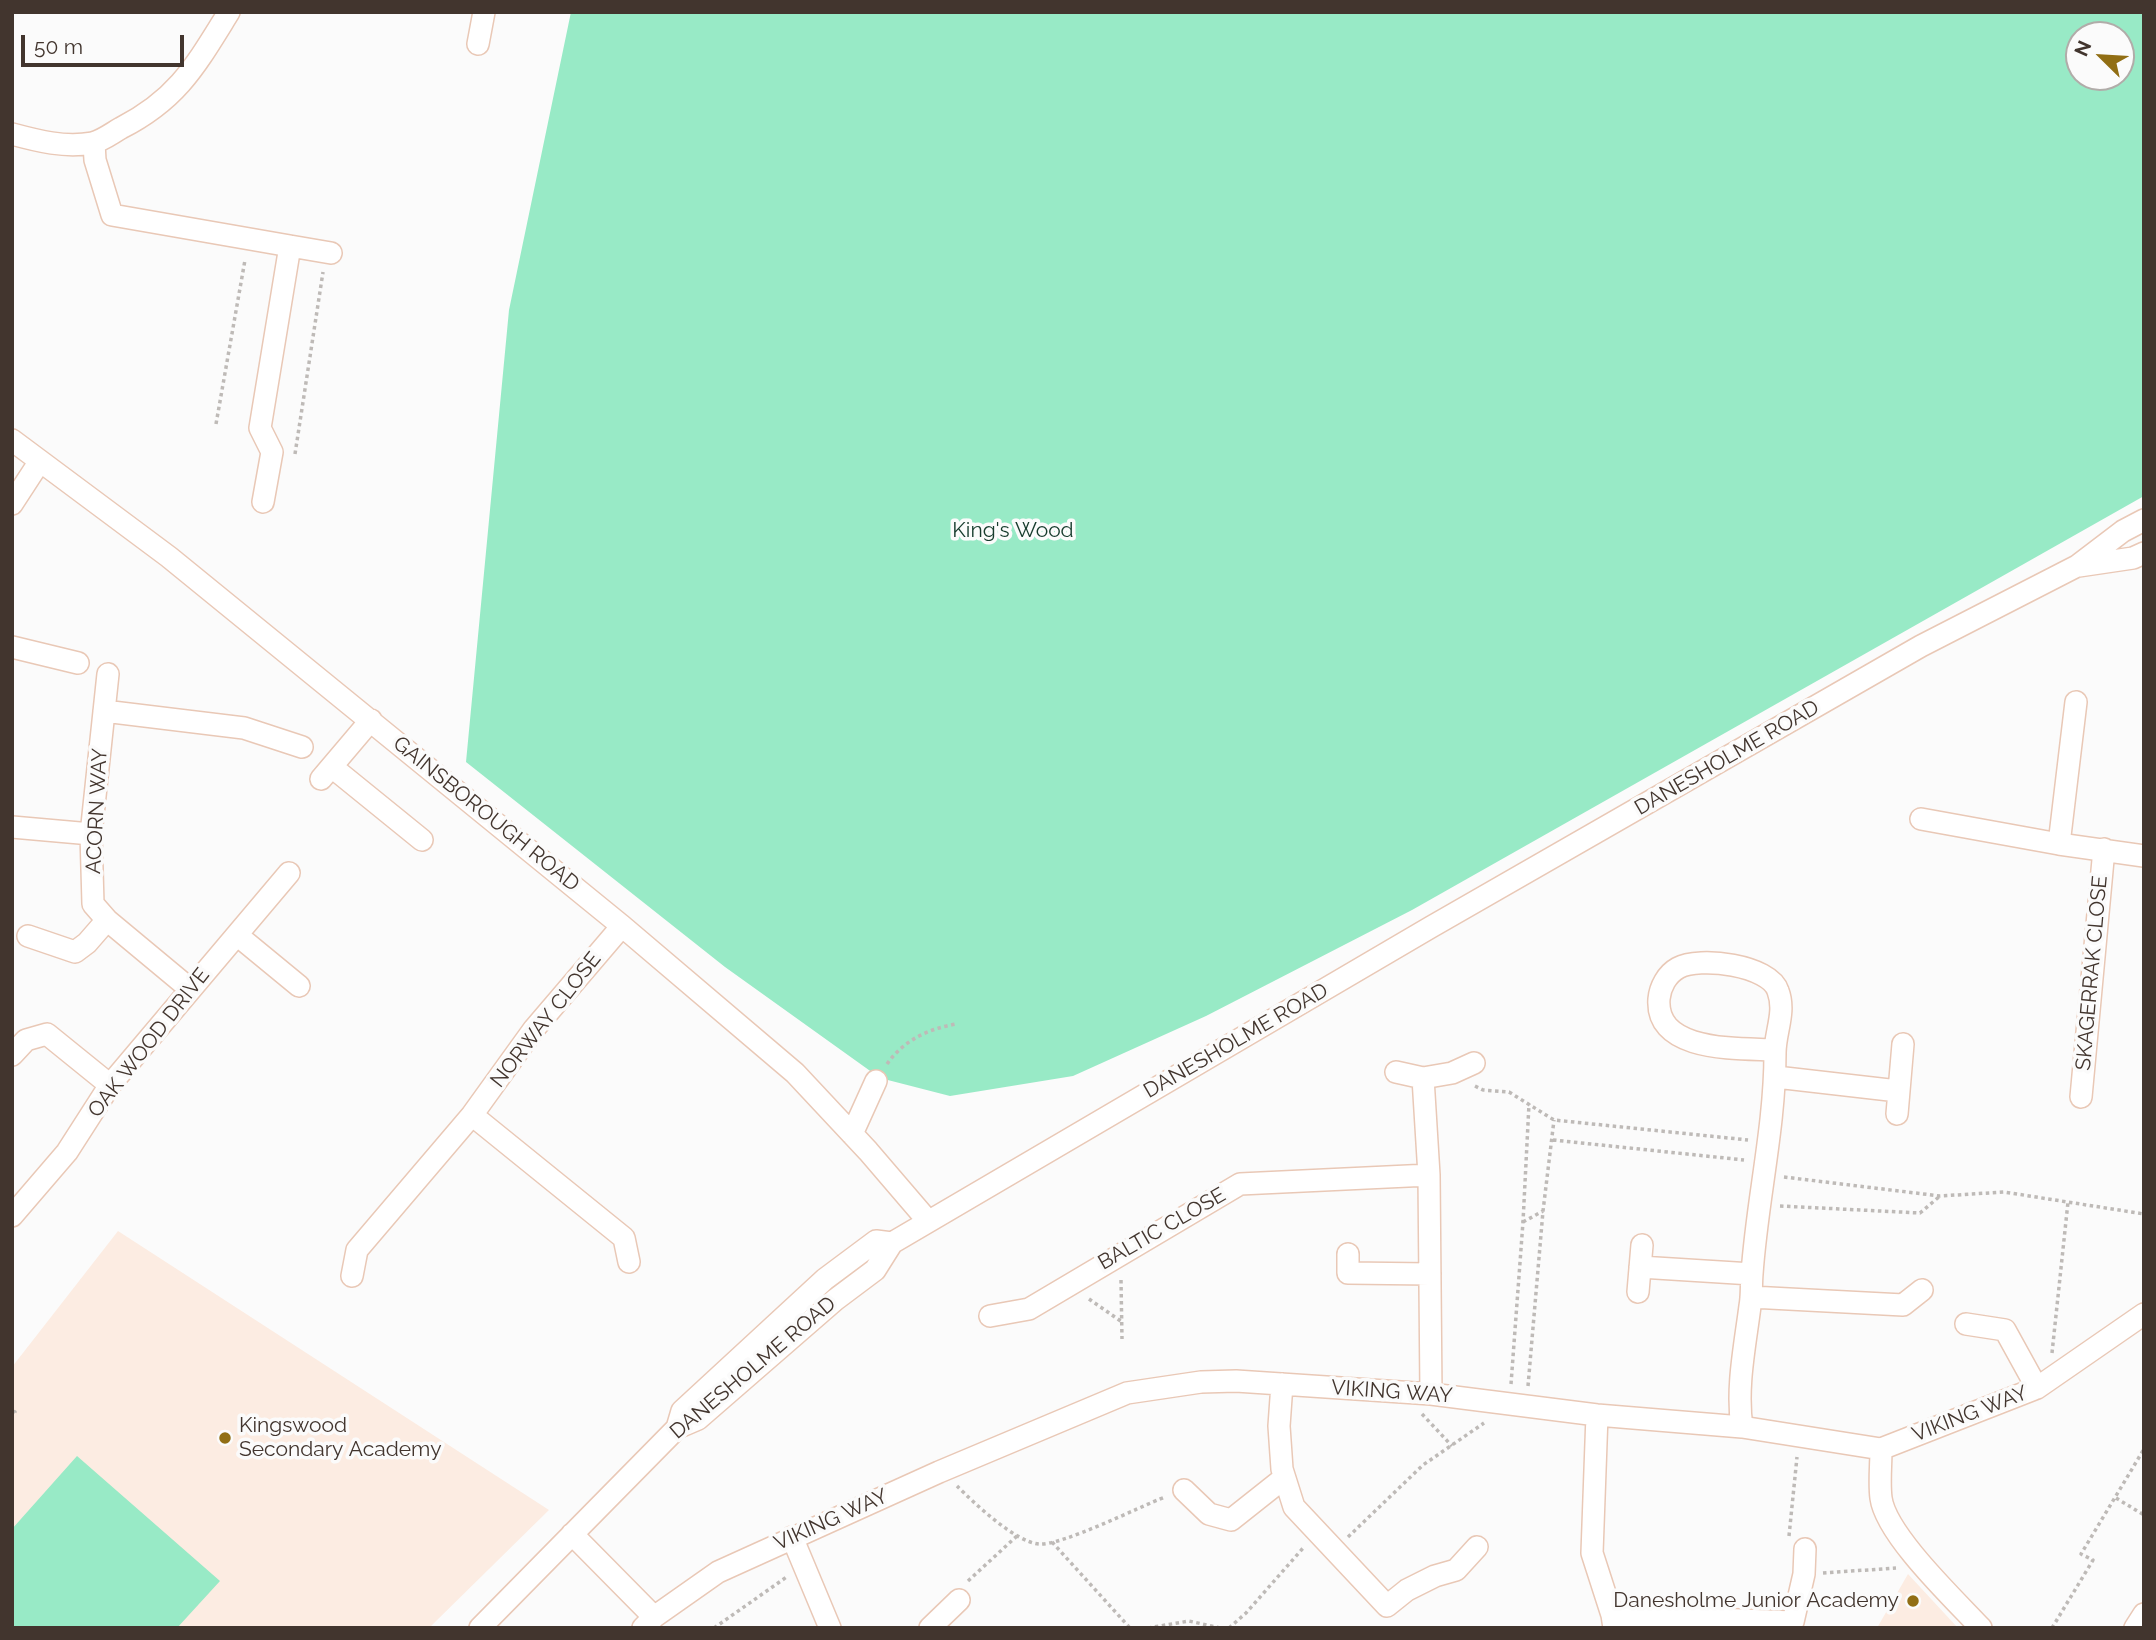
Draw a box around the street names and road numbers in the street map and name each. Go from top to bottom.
street label: DANESHOLME ROAD [1630,695,1824,821]
street label: GAINSBOROUGH ROAD [388,731,584,897]
street label: ACORN WAY [81,747,113,875]
street label: SKAGERRAK CLOSE [2071,875,2113,1071]
street label: NORWAY CLOSE [485,947,607,1093]
street label: OAK WOOD DRIVE [83,963,215,1123]
street label: DANESHOLME ROAD [1139,978,1333,1104]
street label: BALTIC CLOSE [1094,1182,1230,1276]
street label: DANESHOLME ROAD [665,1291,841,1445]
street label: VIKING WAY [1330,1375,1454,1409]
street label: VIKING WAY [1909,1380,2031,1448]
street label: VIKING WAY [770,1484,892,1556]

